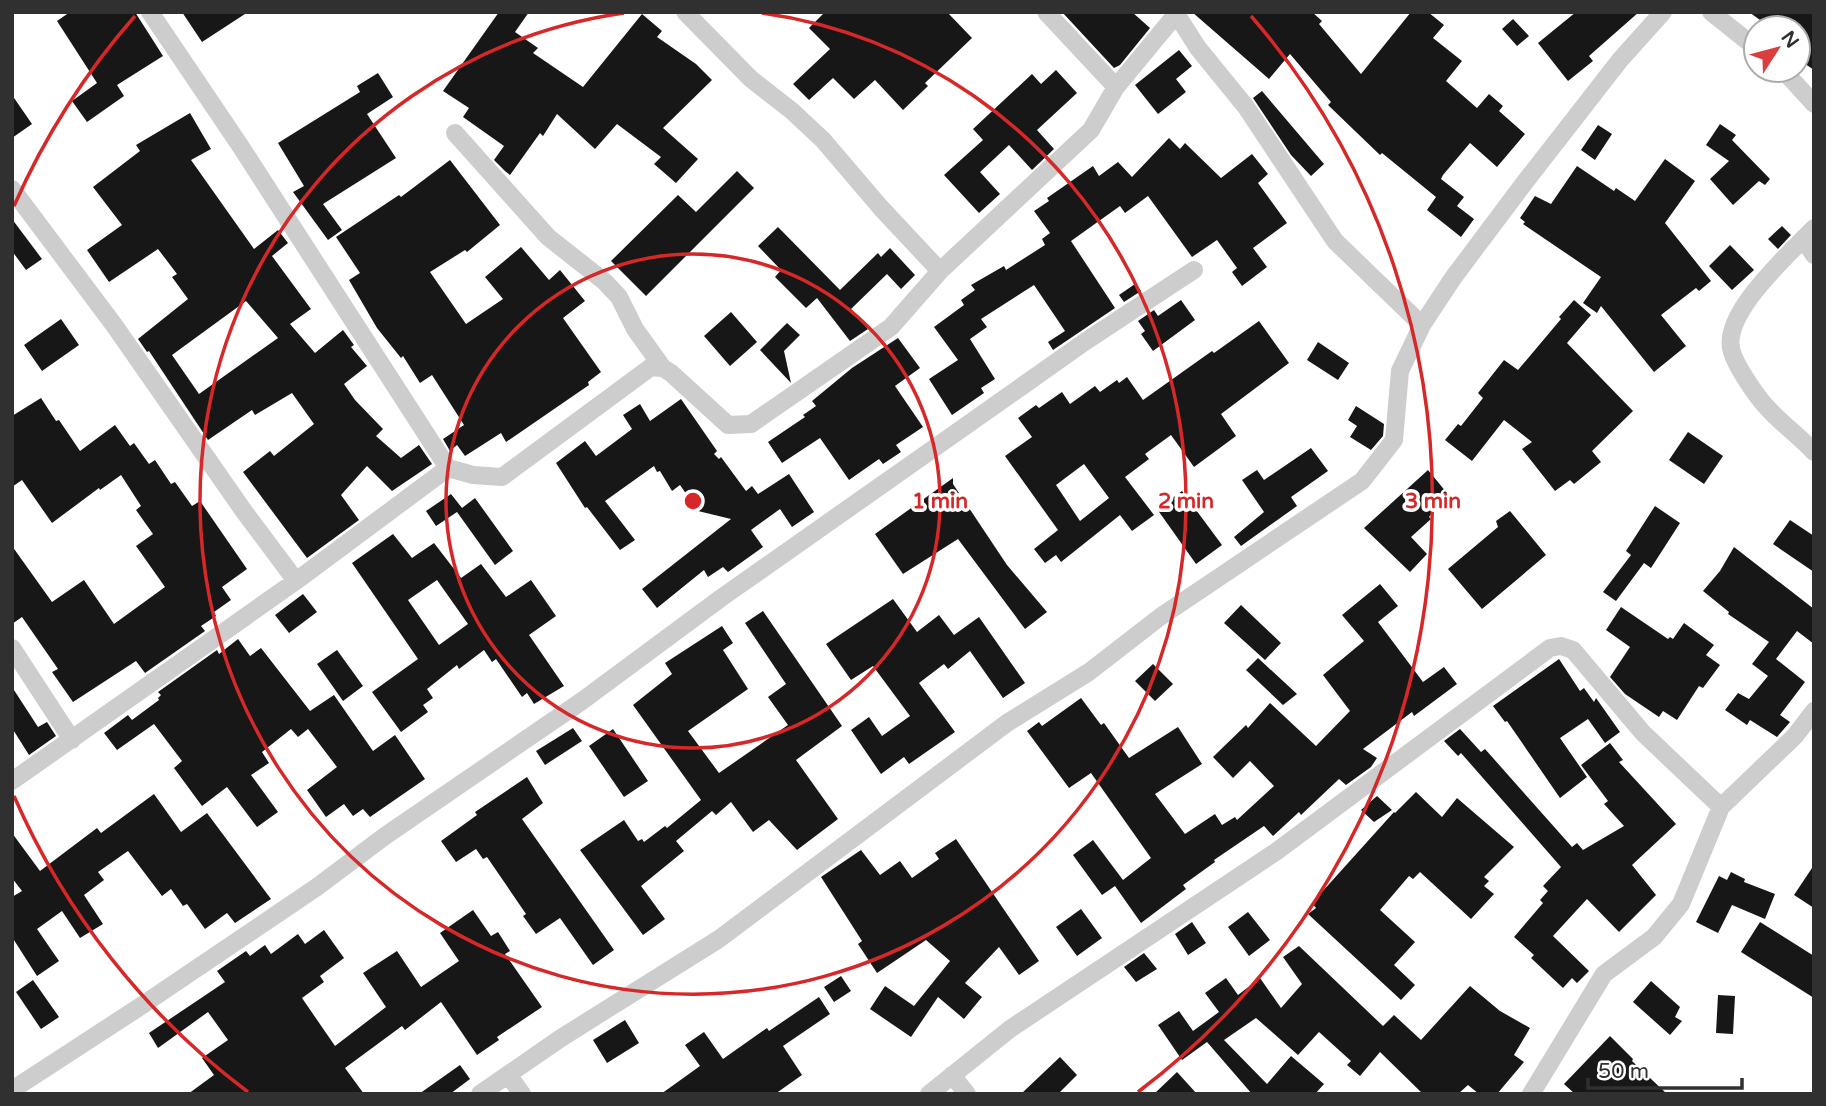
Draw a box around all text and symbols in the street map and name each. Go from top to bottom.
north arrow [1742,14,1812,84]
text: N [1777,27,1803,52]
centre of rings [681,489,705,513]
text: 1 min [912,489,968,514]
text: 2 min [1158,489,1214,514]
text: 3 min [1405,489,1461,514]
scale bar [1588,1046,1742,1090]
text: 50 m [1598,1059,1649,1084]

